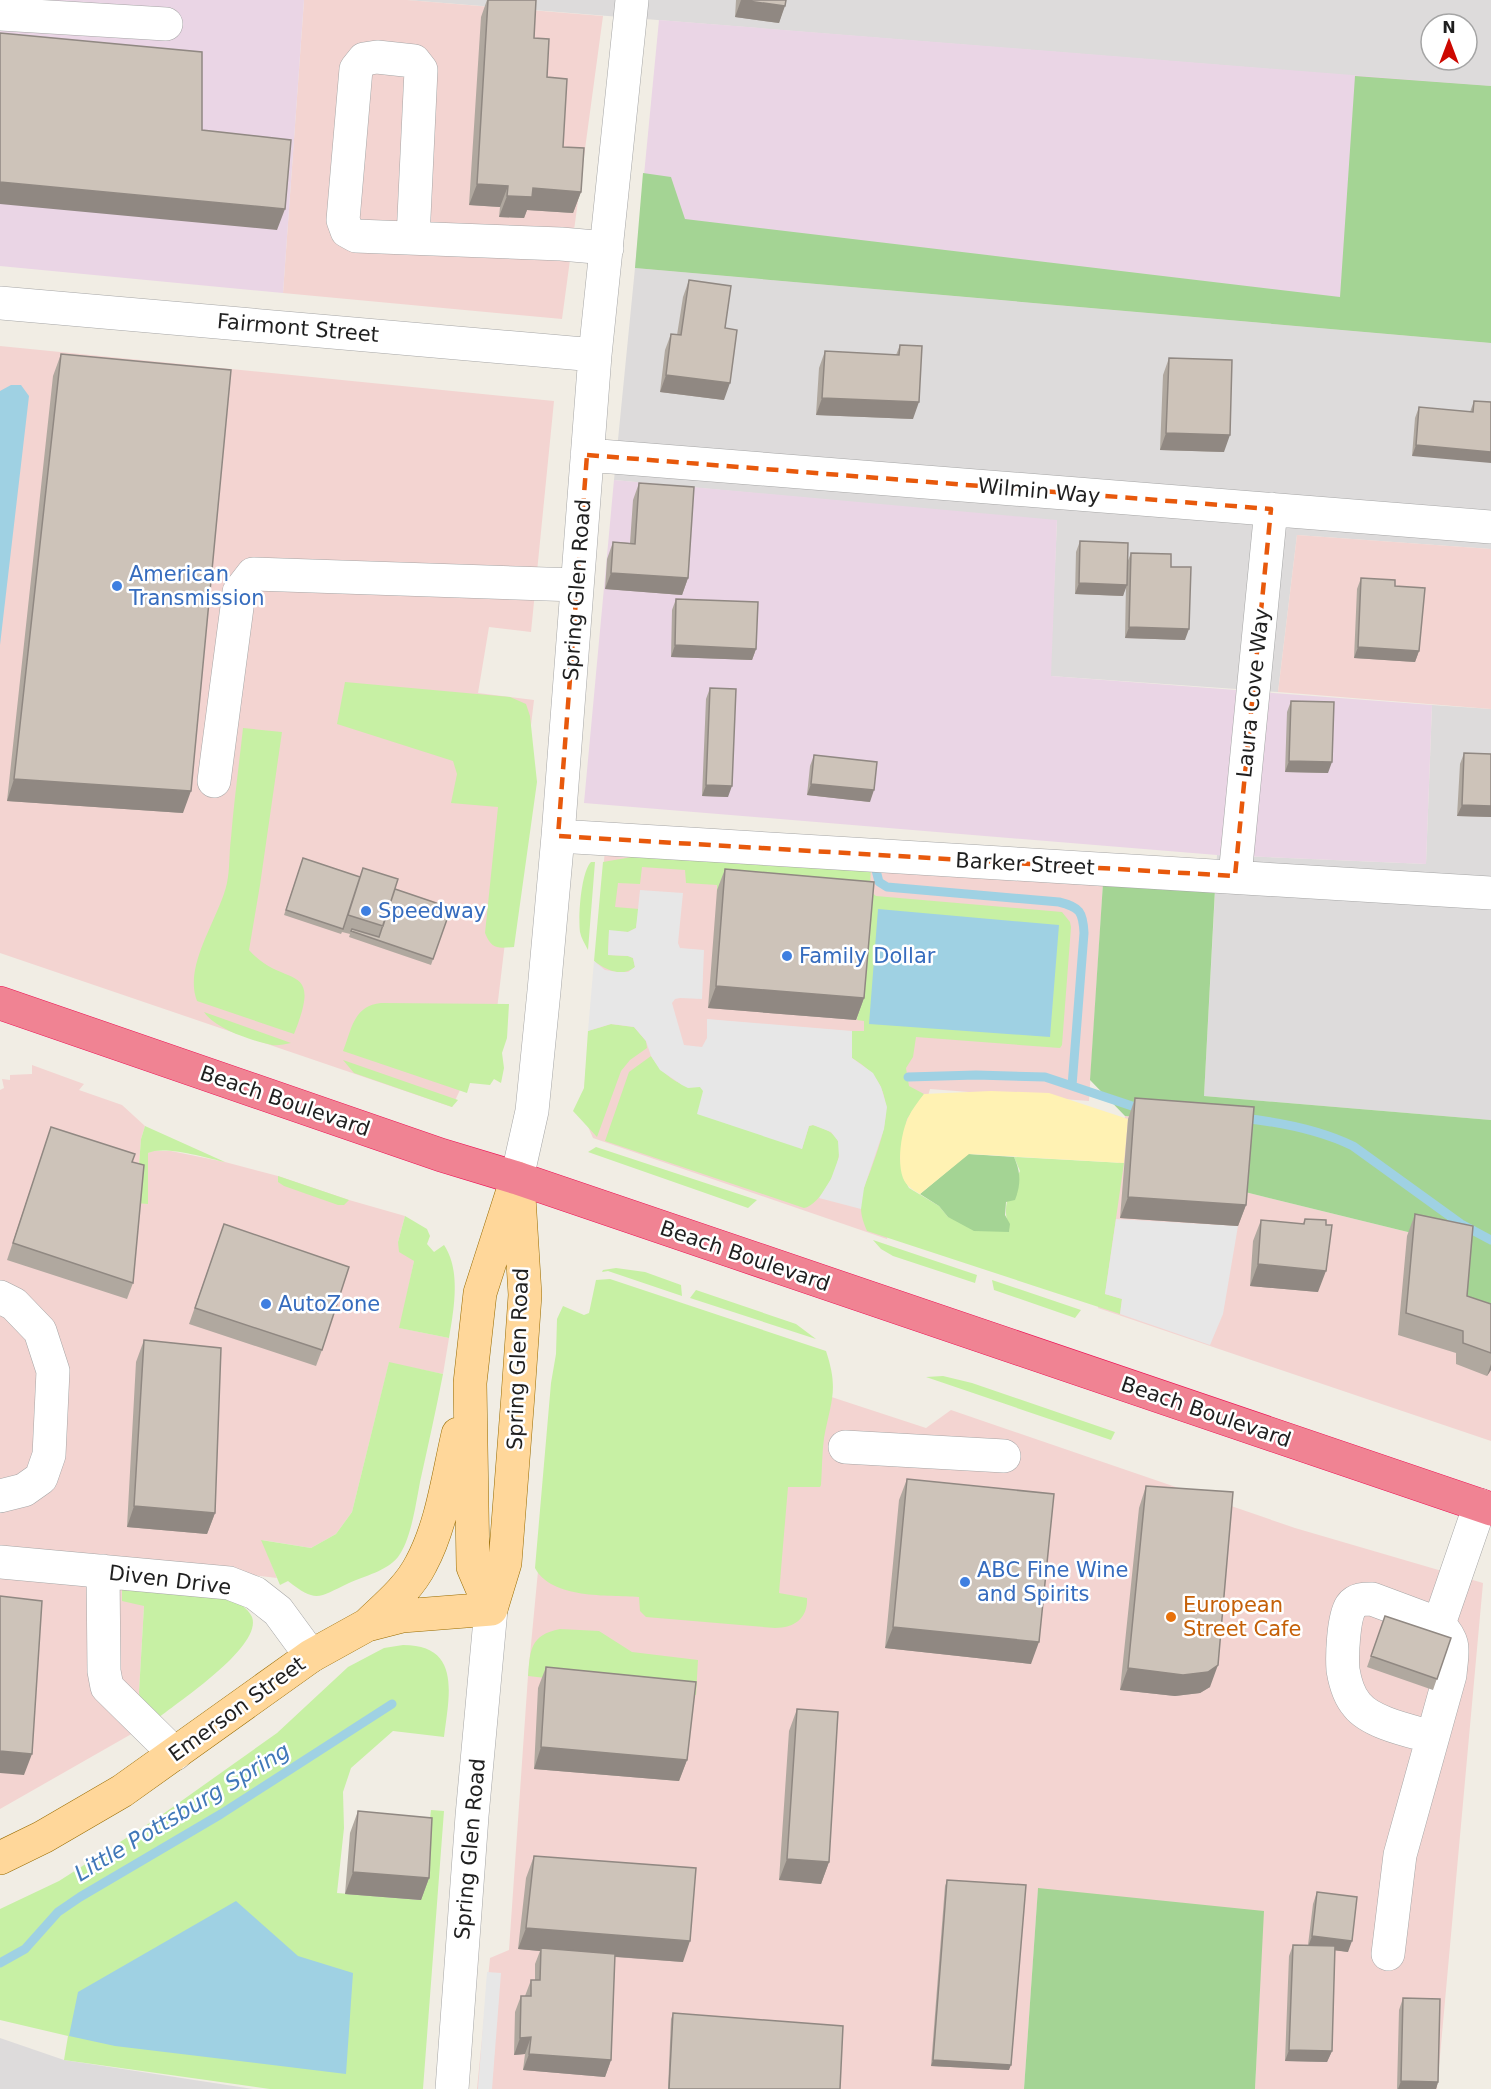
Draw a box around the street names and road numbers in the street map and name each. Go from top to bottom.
street label: Fairmont Street [216,309,380,347]
street label: Wilmin Way [977,474,1101,508]
street label: Spring Glen Road [559,498,595,682]
street label: Laura Cove Way [1232,607,1274,779]
street label: Barker Street [955,848,1095,880]
street label: Beach Boulevard [197,1061,373,1141]
street label: Beach Boulevard [657,1216,833,1296]
street label: Spring Glen Road [503,1268,533,1450]
street label: Beach Boulevard [1118,1372,1294,1452]
street label: Diven Drive [107,1561,233,1599]
street label: Emerson Street [164,1651,310,1767]
street label: Spring Glen Road [450,1757,490,1941]

